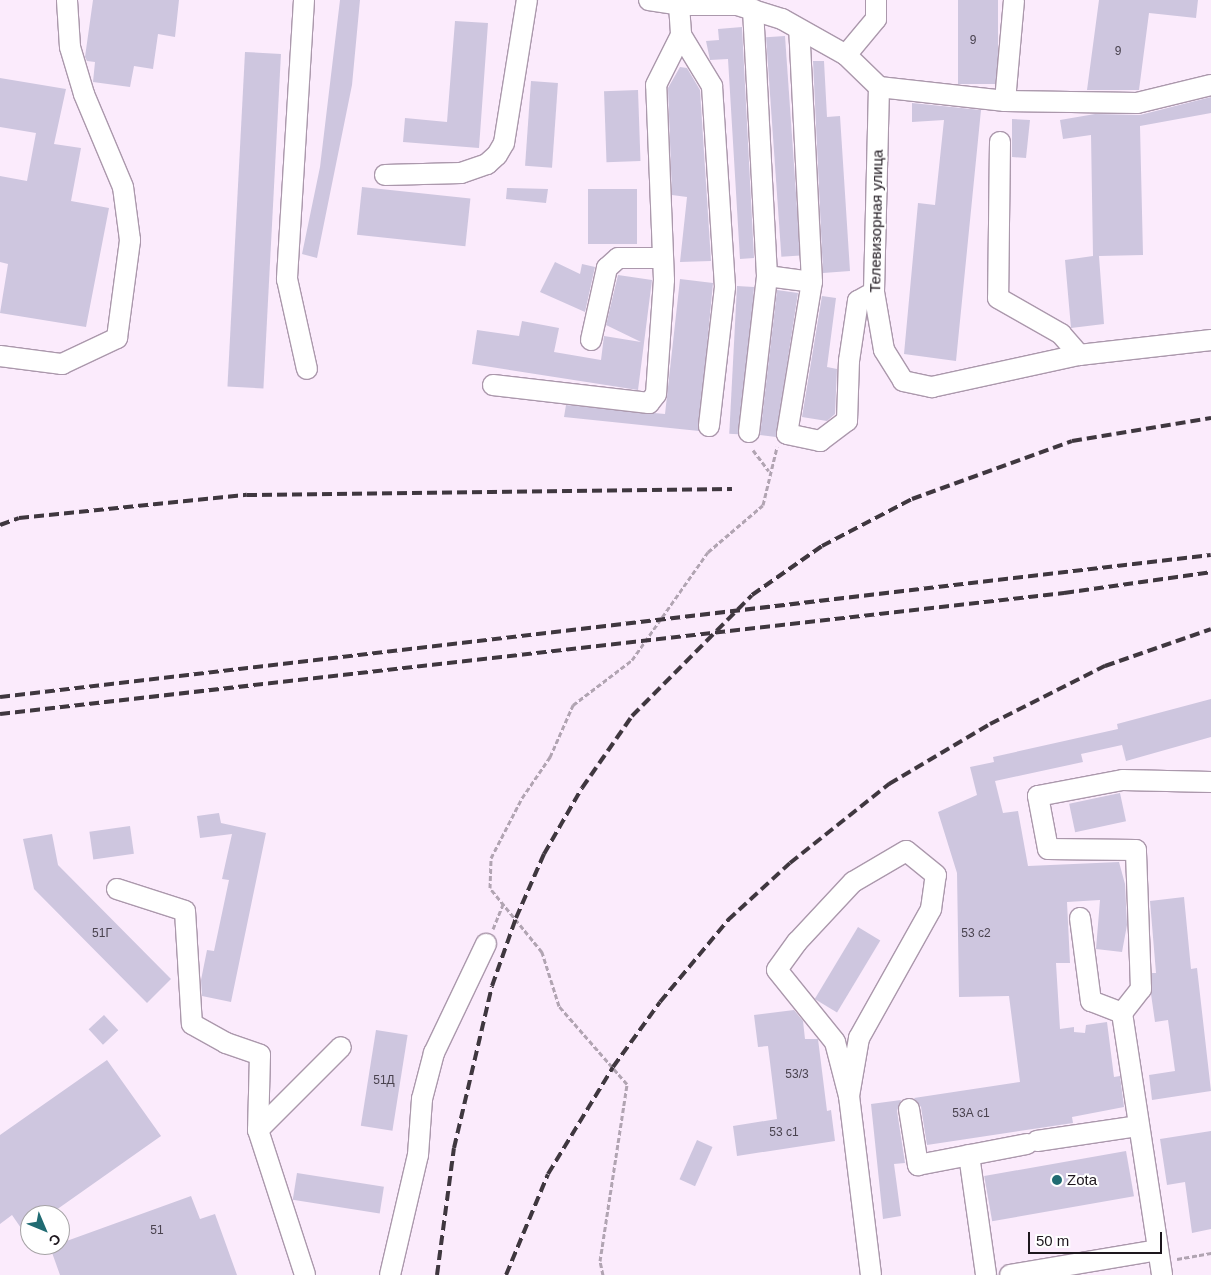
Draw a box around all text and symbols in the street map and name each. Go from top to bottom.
house number: 9 [970,34,976,48]
house number: 9 [1115,45,1121,59]
street label: Телевизорная улица [866,149,886,293]
house number: 51Г [92,927,112,941]
house number: 53 с2 [961,927,991,941]
house number: 53/3 [785,1068,809,1082]
house number: 51Д [373,1074,395,1088]
house number: 53А с1 [952,1107,990,1121]
house number: 53 с1 [769,1126,799,1140]
place label: Zota [1067,1171,1097,1189]
marker: Zota [1051,1174,1063,1186]
north arrow [20,1205,70,1255]
scale bar [1031,1222,1165,1254]
house number: 51 [150,1224,164,1238]
text: С [46,1231,64,1249]
text: 50 m [1036,1232,1069,1249]

